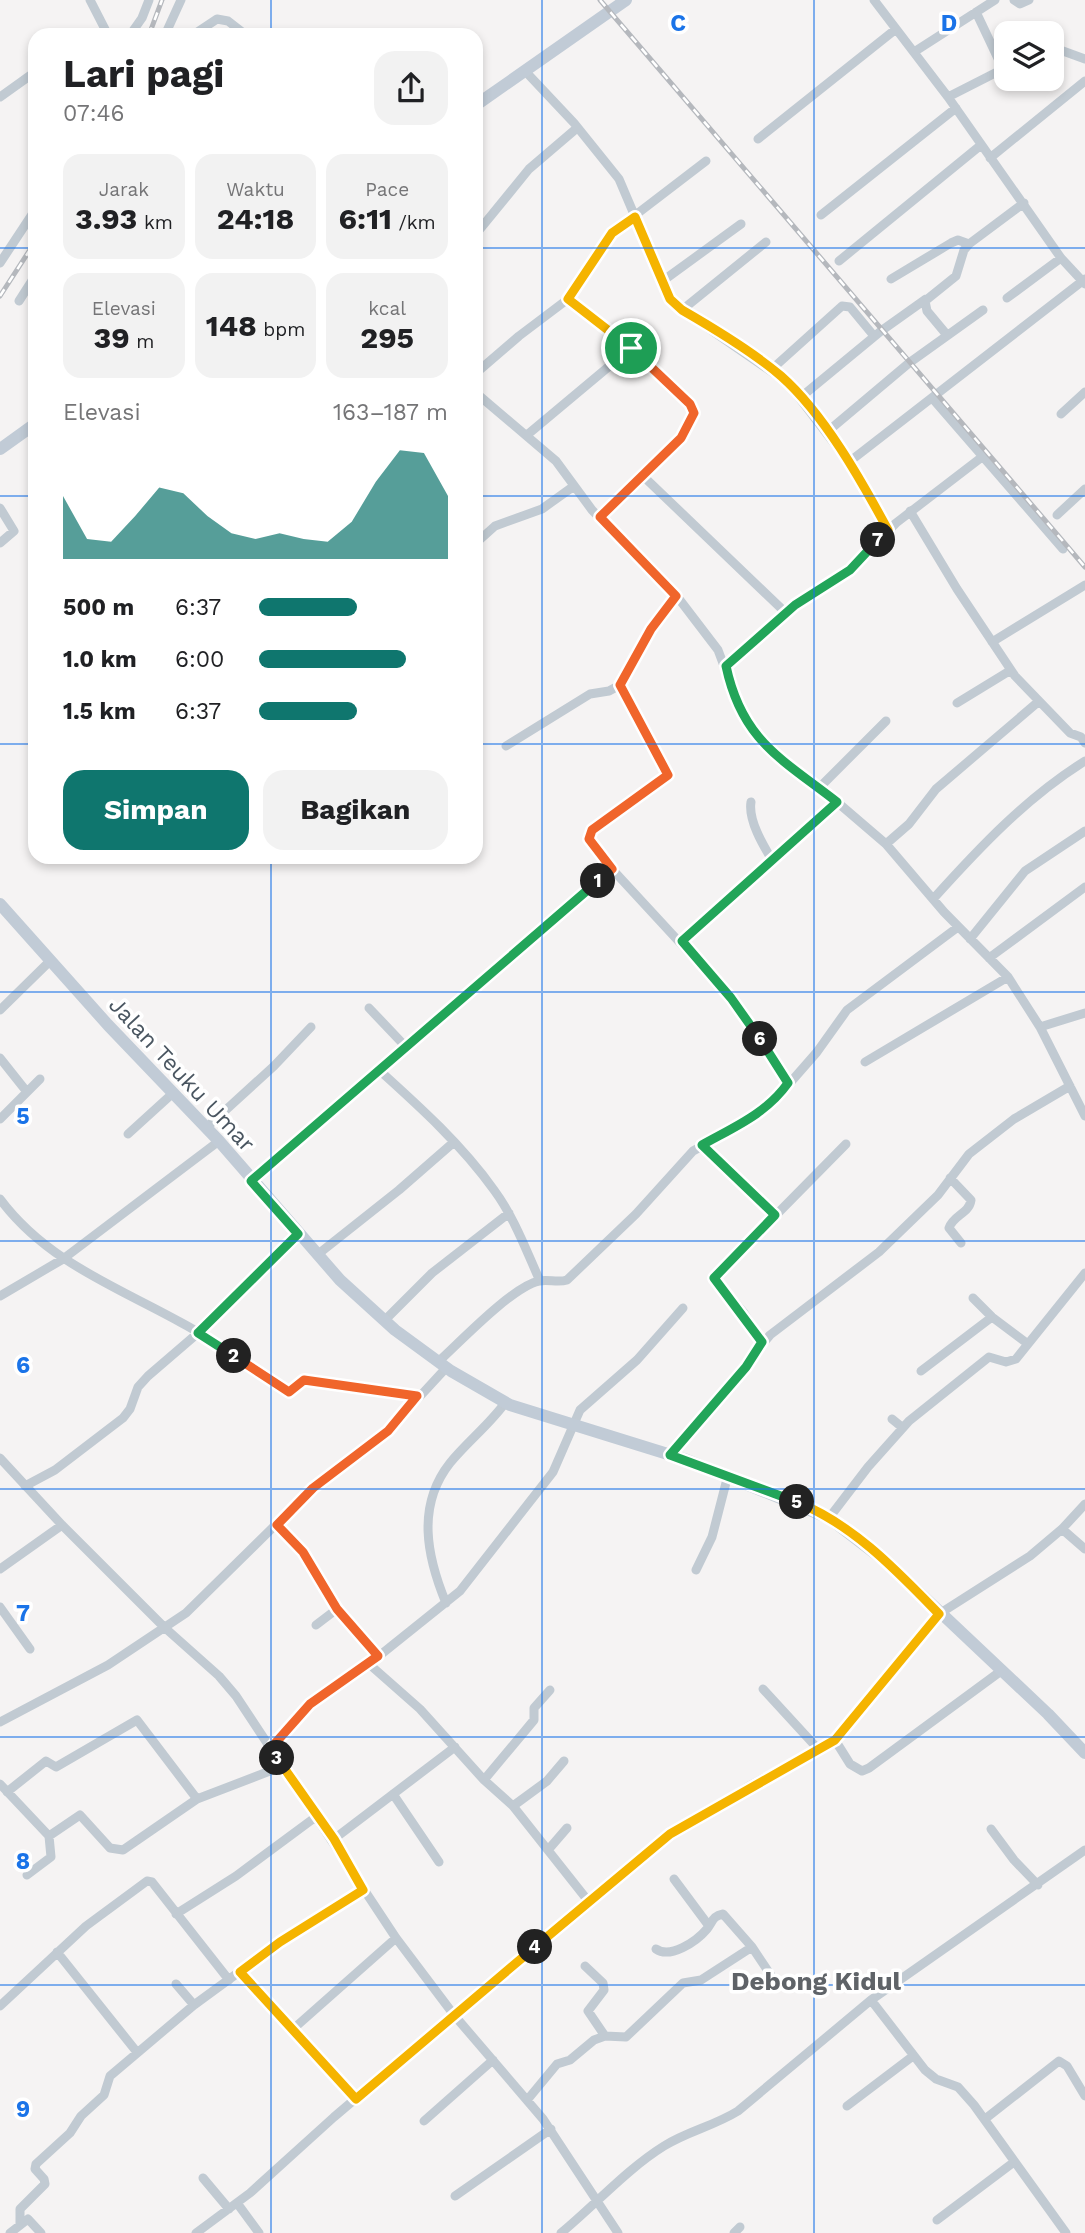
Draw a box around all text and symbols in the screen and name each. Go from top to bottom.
text: C [670,10,686,37]
text: D [941,10,957,37]
map controls [994,21,1064,91]
button: layers [994,21,1064,91]
button: share [374,51,448,125]
text: Lari pagi [63,52,224,96]
text: 07:46 [63,100,125,127]
text: Jarak [99,178,149,201]
text: Waktu [226,178,285,201]
text: Pace [365,178,409,201]
text: 3.93 [75,201,137,236]
text: 24:18 [217,201,294,236]
text: 6:11 [339,201,392,236]
text: km [137,211,173,234]
text: /km [392,211,436,234]
text: Elevasi [92,297,156,320]
text: kcal [368,297,406,320]
text: 148 [206,308,257,343]
text: bpm [257,318,305,341]
pin [601,318,661,378]
text: 39 [93,320,130,355]
text: 295 [360,320,414,355]
icon: arrive [612,329,650,367]
text: m [130,330,154,353]
text: Elevasi [63,399,141,426]
text: 163–187 m [333,399,448,426]
pin: 7 [860,522,896,558]
text: 7 [872,528,883,551]
text: 500 m [63,594,134,621]
text: 6:37 [175,594,221,621]
text: 1.0 km [63,646,137,673]
text: 6:00 [175,646,224,673]
text: 1.5 km [63,698,136,725]
text: 6:37 [175,698,221,725]
button: Simpan [63,770,249,850]
button: Bagikan [263,770,448,850]
pin: 1 [580,864,616,898]
text: 1 [593,869,602,892]
street label: Jalan Teuku Umar [103,991,260,1157]
pin: 6 [742,1021,778,1056]
text: 6 [754,1027,765,1050]
text: 5 [16,1103,30,1130]
pin: 2 [216,1338,252,1374]
text: 2 [228,1344,239,1367]
text: 6 [16,1352,30,1379]
pin: 5 [780,1484,814,1520]
text: 5 [791,1490,802,1513]
text: 7 [16,1600,30,1627]
pin: 3 [260,1740,294,1776]
text: 3 [271,1746,282,1769]
text: 8 [16,1848,30,1875]
pin: 4 [518,1930,552,1965]
text: 4 [528,1935,541,1958]
district label: Debong Kidul [731,1966,902,1996]
text: 9 [16,2096,30,2123]

